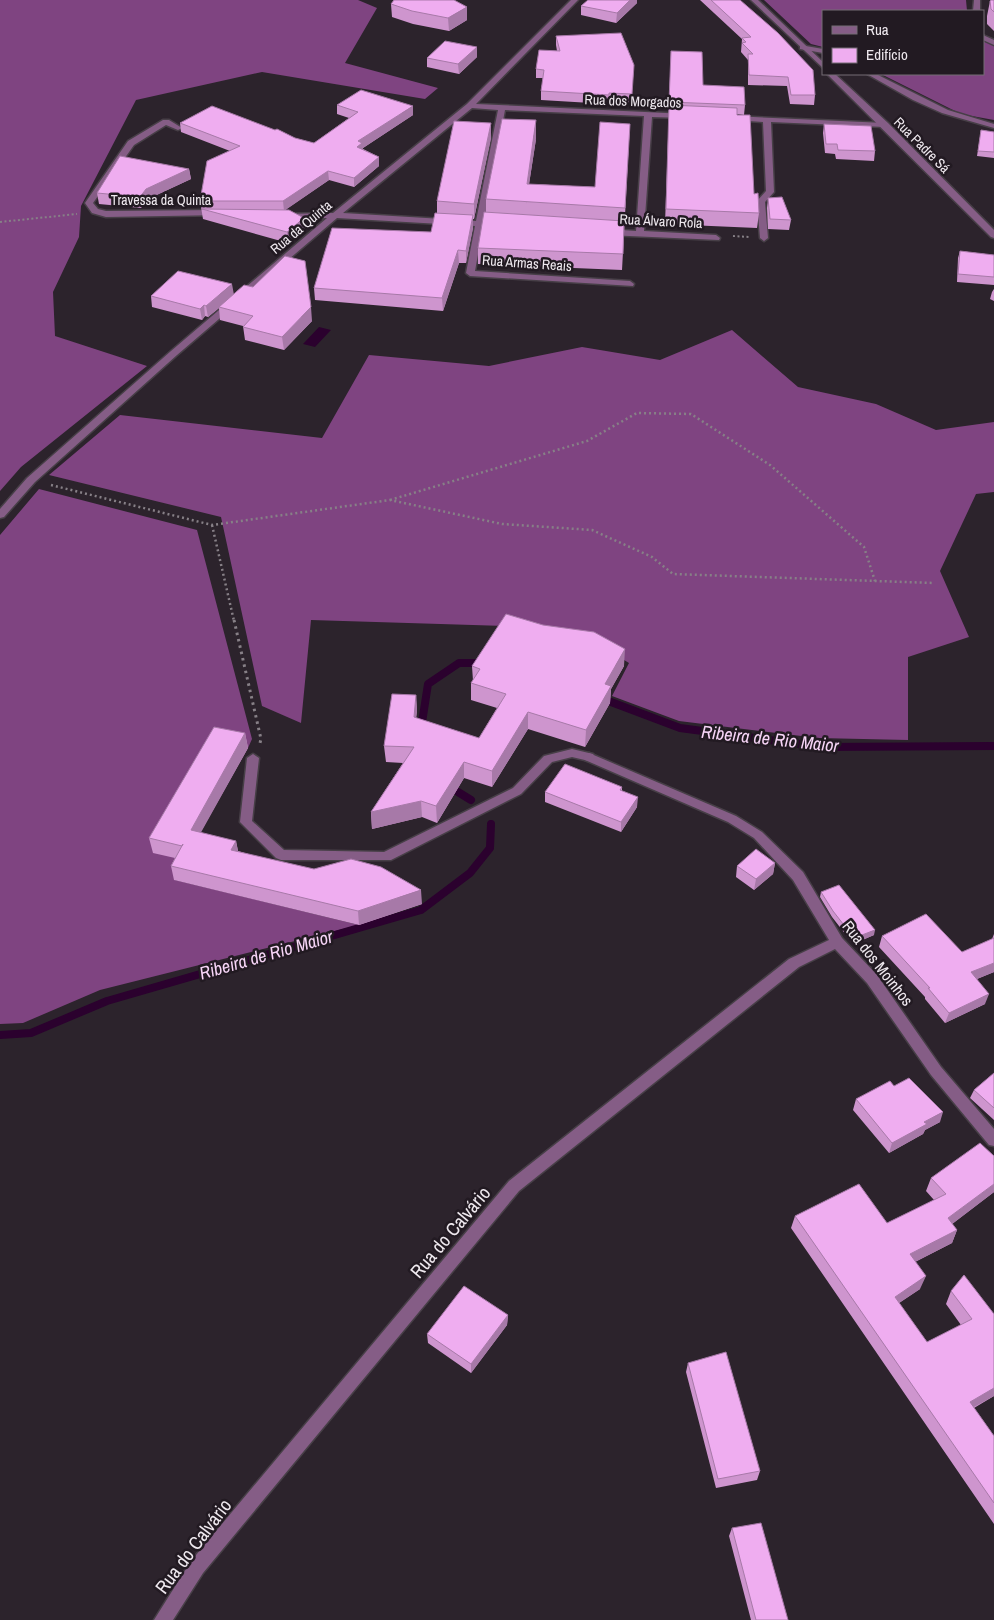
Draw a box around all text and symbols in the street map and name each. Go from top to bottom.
legend [822,10,984,75]
text: Rua [866,19,889,40]
text: Edifício [866,44,908,65]
street label: Rua dos Morgados [584,90,682,112]
street label: Rua Padre Sá [890,113,954,177]
street label: Travessa da Quinta [111,191,212,209]
street label: Rua da Quinta [267,196,336,258]
street label: Rua Álvaro Rola [619,210,704,232]
street label: Rua Armas Reais [481,251,573,275]
water label: Ribeira de Rio Maior [700,719,841,758]
street label: Rua dos Moinhos [838,916,918,1010]
water label: Ribeira de Rio Maior [196,923,337,986]
street label: Rua do Calvário [404,1181,496,1283]
street label: Rua do Calvário [149,1493,237,1599]

